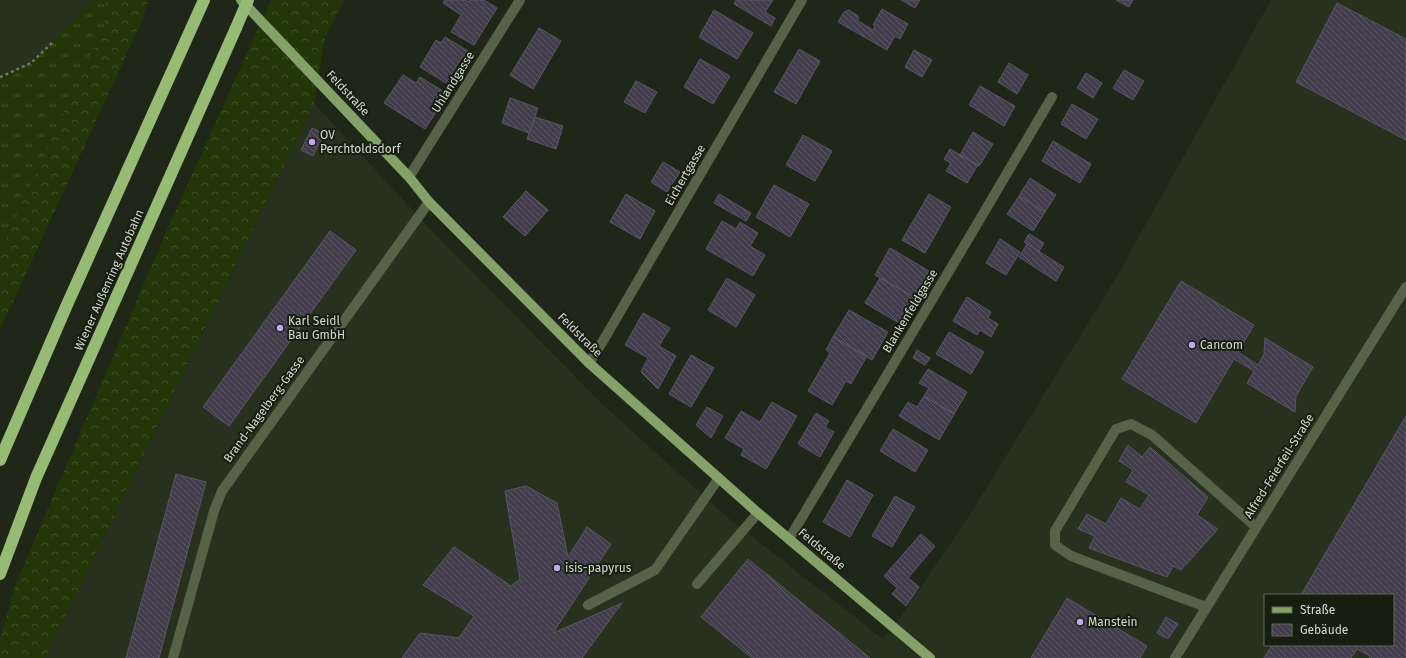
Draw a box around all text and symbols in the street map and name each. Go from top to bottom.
street label: Uhlandgasse [429,49,477,115]
street label: Feldstraße [323,67,373,119]
place label: OV Perchtoldsdorf [320,128,401,156]
marker: OV Perchtoldsdorf [307,137,317,147]
street label: Eichertgasse [662,142,708,208]
street label: Wiener Außenring Autobahn [72,207,146,353]
street label: Blankenfeldgasse [880,267,940,355]
street label: Feldstraße [555,310,605,360]
place label: Karl Seidl Bau GmbH [288,314,345,342]
marker: Karl Seidl Bau GmbH [275,323,285,333]
place label: Cancom [1200,338,1243,352]
marker: Cancom [1187,340,1197,350]
street label: Brand-Nagelberg-Gasse [221,353,307,465]
street label: Alfred-Feierfeil-Straße [1241,411,1317,521]
street label: Feldstraße [796,525,848,573]
place label: isis-papyrus [565,561,632,575]
marker: isis-papyrus [552,563,562,573]
legend [1264,594,1394,646]
text: Straße [1300,603,1335,617]
place label: Manstein [1088,615,1138,629]
marker: Manstein [1075,617,1085,627]
text: Gebäude [1300,623,1348,637]

